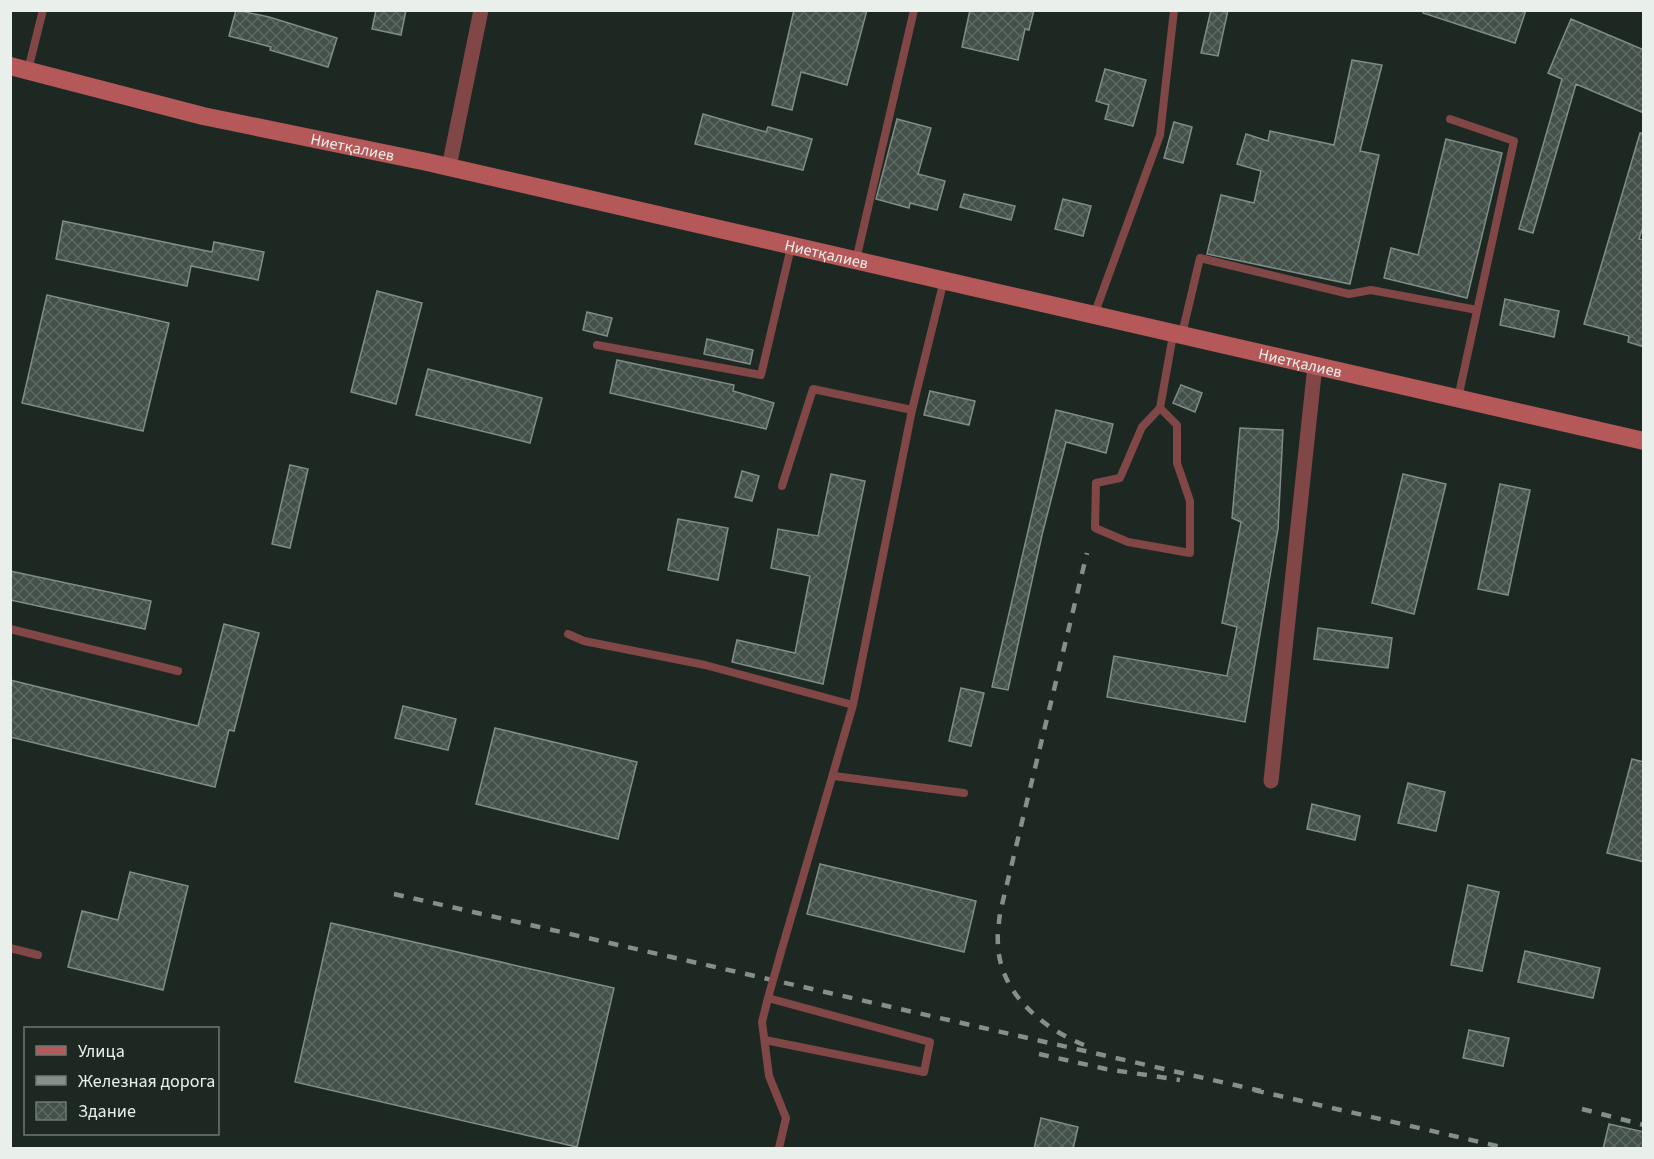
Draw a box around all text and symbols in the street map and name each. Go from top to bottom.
street label: Ниетқалиев [309,128,396,167]
street label: Ниетқалиев [783,234,870,275]
street label: Ниетқалиев [1256,343,1344,383]
legend [24,1027,219,1135]
text: Улица [78,1039,125,1064]
text: Железная дорога [78,1069,215,1094]
text: Здание [78,1099,136,1124]

